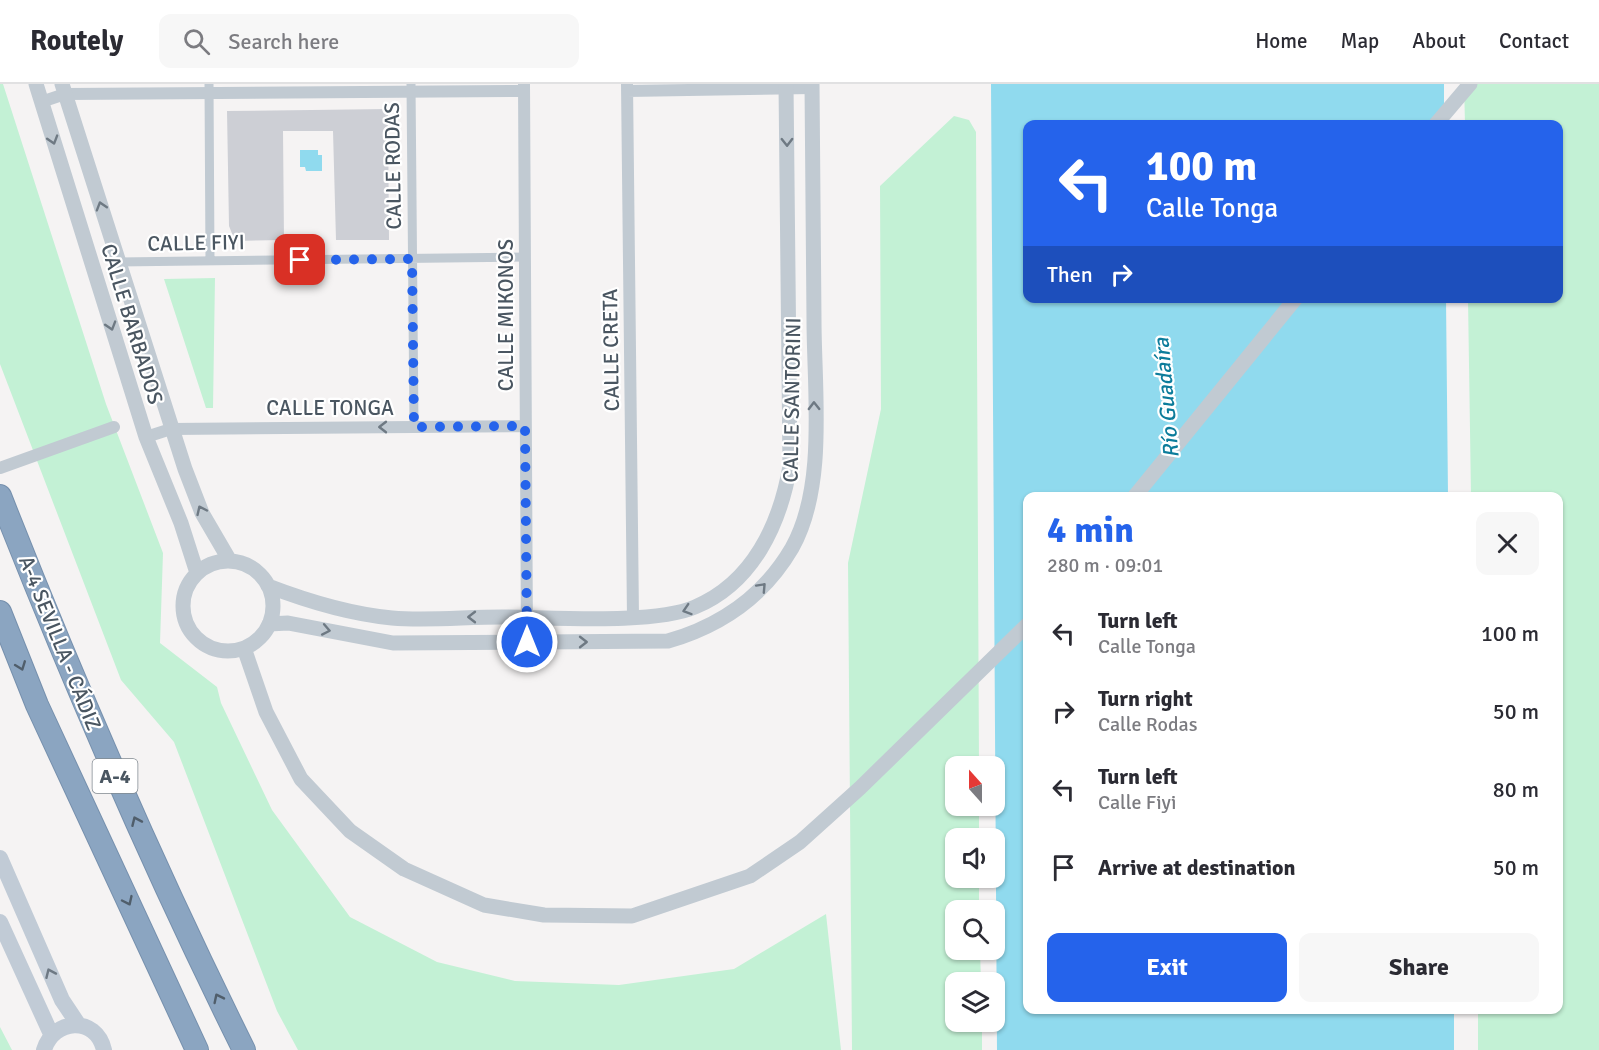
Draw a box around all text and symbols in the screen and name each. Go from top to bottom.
search box [159,14,579,68]
text: Routely [30,24,123,58]
icon: search [180,25,213,58]
text: Search here [228,28,339,55]
text: Home [1255,28,1308,54]
text: Map [1341,28,1379,54]
text: About [1412,28,1466,54]
text: Contact [1499,28,1569,54]
street label: CALLE RODAS [379,102,407,230]
one-way arrow [46,134,58,145]
one-way arrow [781,138,793,147]
text: 100 m [1146,141,1257,192]
icon: left [1047,144,1125,222]
text: Calle Tonga [1146,192,1278,225]
one-way arrow [95,201,108,212]
street label: CALLE FIYI [147,229,245,257]
pin [274,234,325,285]
street label: CALLE MIKONOS [493,239,519,391]
street label: CALLE BARBADOS [95,241,169,407]
icon: arrive [283,243,316,276]
icon: right [1105,258,1138,291]
text: Then [1047,261,1093,288]
street label: CALLE CRETA [597,288,625,412]
street label: CALLE SANTORINI [778,317,806,483]
one-way arrow [104,320,116,331]
water label: Río Guadaíra [1147,336,1185,459]
street label: CALLE TONGA [266,395,394,421]
one-way arrow [808,402,821,411]
one-way arrow [378,421,387,433]
one-way arrow [197,506,209,517]
text: 4 min [1047,508,1134,553]
button: close [1476,512,1539,575]
street label: A-4 SEVILLA - CÁDIZ [13,552,107,734]
text: 280 m · 09:01 [1047,553,1163,578]
one-way arrow [755,584,766,594]
one-way arrow [682,603,693,615]
text: Turn left [1098,607,1178,634]
position arrow [495,610,559,674]
one-way arrow [467,611,476,623]
icon: left [1047,617,1080,650]
text: 100 m [1481,620,1539,647]
one-way arrow [321,623,331,636]
text: Calle Tonga [1098,634,1196,659]
one-way arrow [579,636,588,648]
one-way arrow [14,660,26,671]
text: Turn right [1098,685,1193,712]
icon: right [1047,695,1080,728]
text: 50 m [1493,698,1539,725]
text: Calle Rodas [1098,712,1197,737]
north arrow [945,756,1005,816]
map controls [945,756,1005,1032]
road number: A-4 [92,759,138,793]
text: Turn left [1098,763,1178,790]
icon: left [1047,773,1080,806]
text: 80 m [1493,776,1539,803]
text: Calle Fiyi [1098,790,1176,815]
one-way arrow [131,817,143,828]
button: sound [945,828,1005,888]
icon: arrive [1047,851,1080,884]
text: Arrive at destination [1098,854,1295,881]
text: 50 m [1493,854,1539,881]
one-way arrow [120,895,132,906]
button: search [945,900,1005,960]
button: Exit [1047,933,1287,1002]
button: Share [1299,933,1539,1002]
one-way arrow [46,968,58,979]
button: layers [945,972,1005,1032]
one-way arrow [214,993,226,1004]

